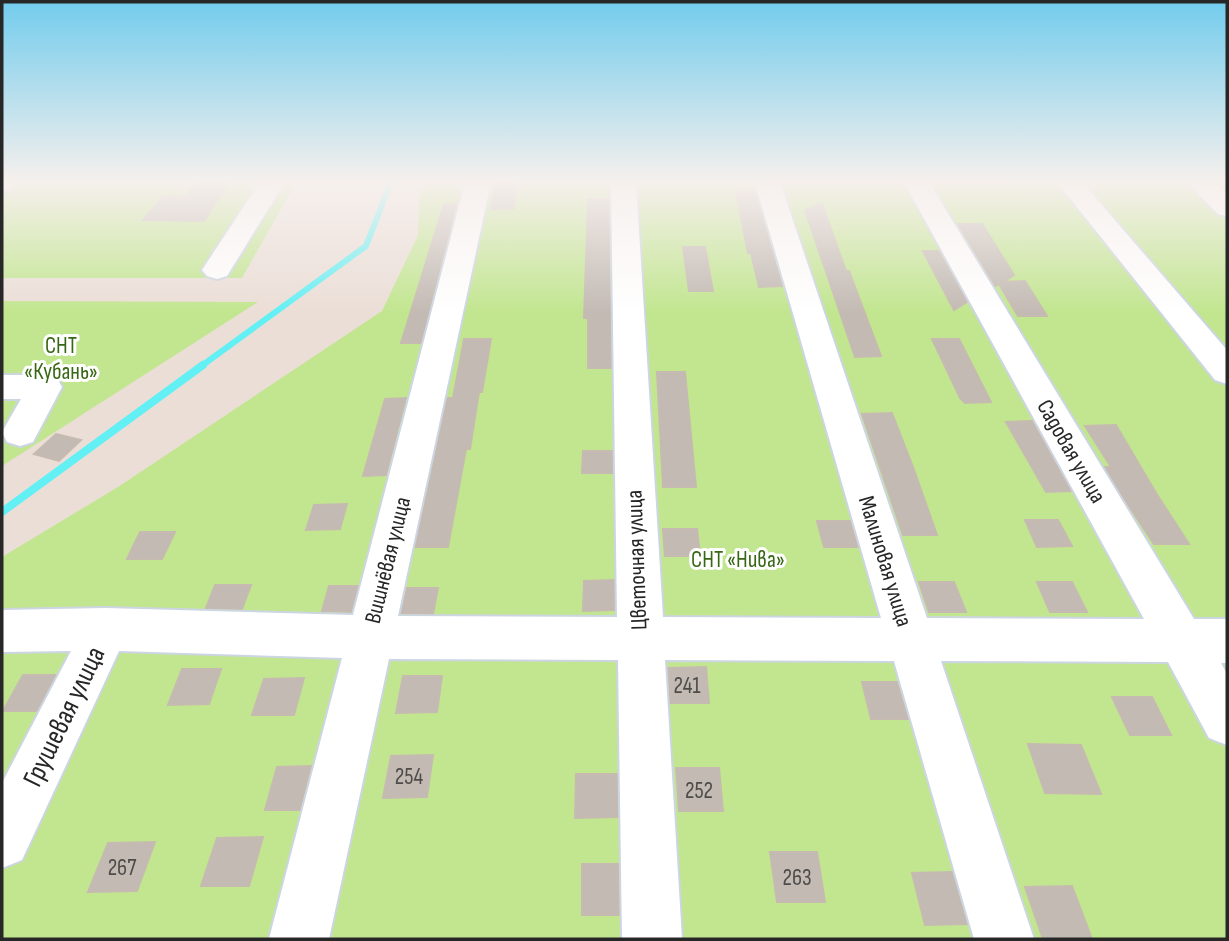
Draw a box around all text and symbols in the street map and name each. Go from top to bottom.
park label: СНТ «Кубань» [24,332,98,386]
street label: Садовая улица [1030,395,1112,508]
street label: Цветочная улица [621,490,653,630]
street label: Малиновая улица [852,493,918,630]
street label: Вишнёвая улица [359,494,417,626]
park label: СНТ «Нива» [691,546,785,574]
street label: Грушевая улица [16,641,112,792]
house number: 241 [673,672,701,700]
house number: 254 [395,763,424,791]
house number: 252 [685,777,713,805]
house number: 267 [108,854,136,882]
house number: 263 [782,864,812,892]

